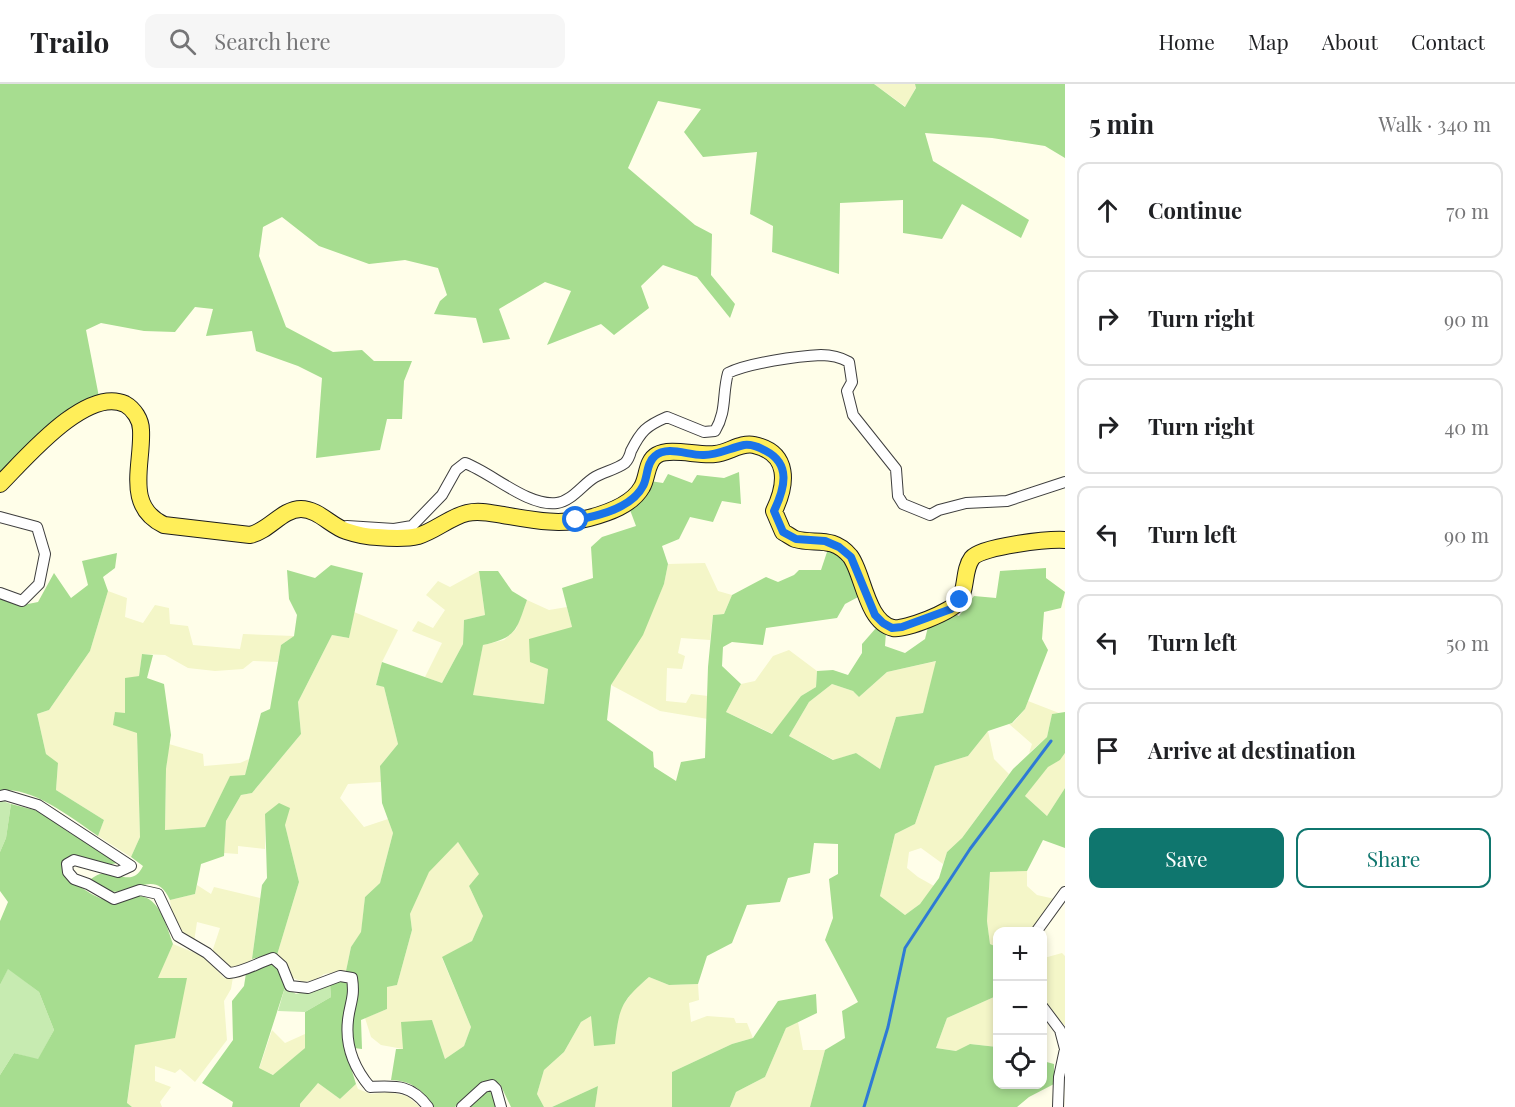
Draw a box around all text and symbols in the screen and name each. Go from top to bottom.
search box [145,14,565,68]
text: Trailo [30,23,109,60]
icon: search [166,25,199,58]
text: Search here [214,26,331,56]
text: Home [1159,27,1215,55]
text: Map [1248,27,1289,55]
text: About [1322,27,1378,55]
text: Contact [1411,27,1485,55]
text: 5 min [1089,106,1154,141]
text: Walk · 340 m [1379,110,1491,137]
icon: ahead [1091,194,1124,227]
text: Continue [1148,195,1242,225]
text: 70 m [1446,197,1489,224]
icon: right [1091,302,1124,335]
text: Turn right [1148,303,1254,333]
text: 90 m [1444,305,1489,332]
icon: right [1091,410,1124,443]
text: Turn right [1148,411,1254,441]
text: 40 m [1444,413,1489,440]
route start [562,506,588,532]
icon: left [1091,518,1124,551]
text: Turn left [1148,519,1237,549]
text: 90 m [1444,521,1489,548]
route end [946,586,972,612]
icon: left [1091,626,1124,659]
text: Turn left [1148,627,1237,657]
text: 50 m [1446,629,1489,656]
icon: arrive [1091,734,1124,767]
text: Arrive at destination [1148,735,1356,765]
button: Save [1089,828,1284,888]
button: Share [1296,828,1491,888]
map controls [993,927,1047,1089]
button: + [993,927,1047,981]
button: − [993,981,1047,1035]
button: locate [993,1035,1047,1089]

